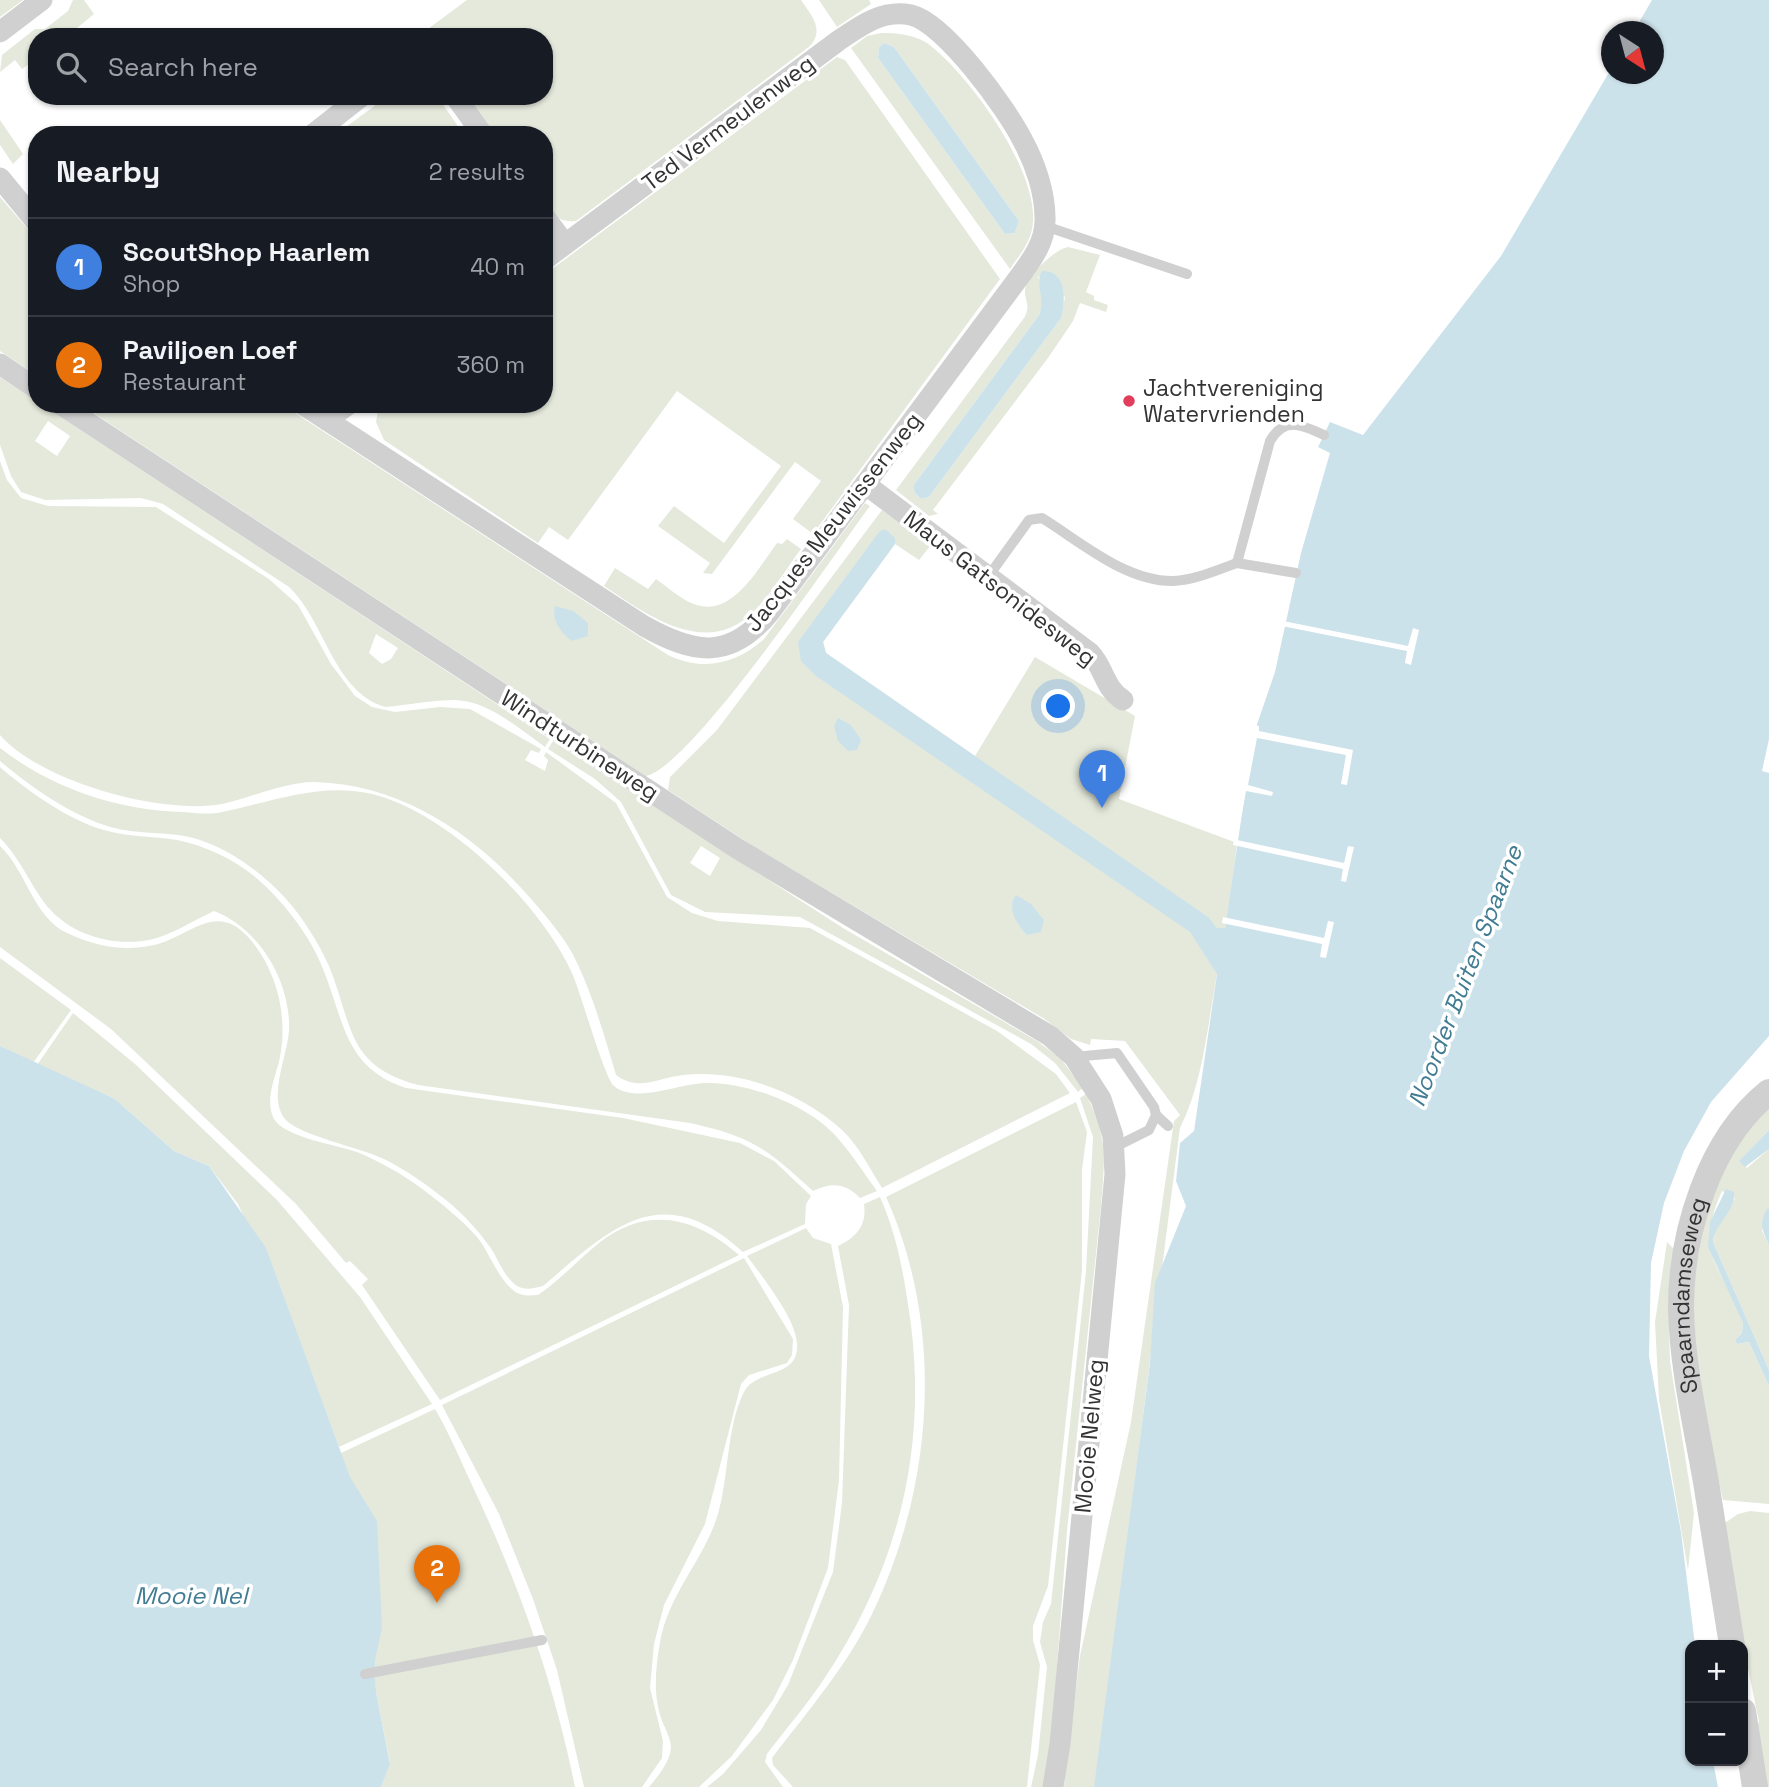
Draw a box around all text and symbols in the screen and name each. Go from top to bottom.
north arrow [1601,21,1664,84]
search box [28,28,553,105]
icon: search [52,48,90,86]
street label: Ted Vermeulenweg [636,48,820,198]
text: Search here [108,50,258,84]
text: Nearby [56,152,160,191]
text: 2 results [429,157,525,187]
text: ScoutShop Haarlem [123,235,370,269]
text: 1 [74,252,84,282]
text: 40 m [470,252,525,282]
text: Shop [123,269,180,299]
text: Paviljoen Loef [123,333,297,367]
text: 2 [72,350,86,380]
text: 360 m [457,350,525,380]
text: Restaurant [123,367,246,397]
place label: Jachtvereniging Watervrienden [1143,373,1324,429]
marker: Jachtvereniging Watervrienden [1121,393,1137,409]
street label: Jacques Meuwissenweg [738,406,928,638]
street label: Maus Gatsonidesweg [898,503,1102,673]
street label: Windturbineweg [495,683,665,807]
your location [1041,689,1075,723]
pin: 1 [1079,750,1125,808]
water label: Noorder Buiten Spaarne [1401,840,1529,1111]
street label: Spaarndamseweg [1666,1193,1714,1396]
street label: Mooie Nelweg [1067,1358,1111,1514]
pin: 2 [414,1545,460,1603]
water label: Mooie Nel [135,1580,250,1611]
map controls [1685,1640,1748,1766]
button: + [1685,1640,1748,1703]
button: − [1685,1703,1748,1766]

